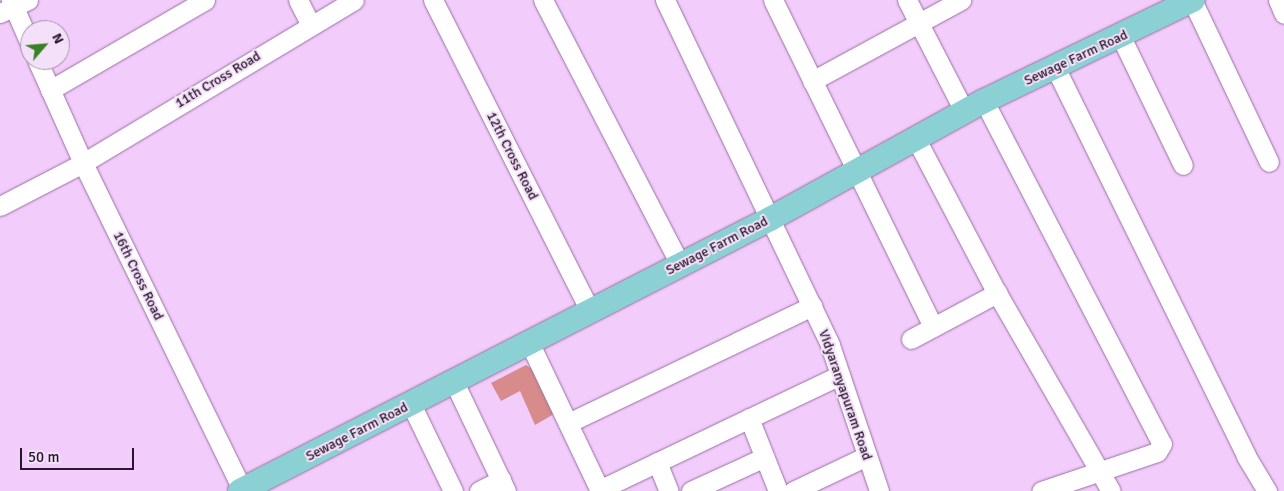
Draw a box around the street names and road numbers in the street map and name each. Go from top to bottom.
street label: Sewage Farm Road [1022,27,1130,89]
street label: 11th Cross Road [172,48,264,112]
street label: 12th Cross Road [483,109,541,203]
street label: Sewage Farm Road [663,213,771,279]
street label: 16th Cross Road [109,229,167,323]
street label: Vidyaranyapuram Road [815,327,875,463]
street label: Sewage Farm Road [303,399,411,465]

